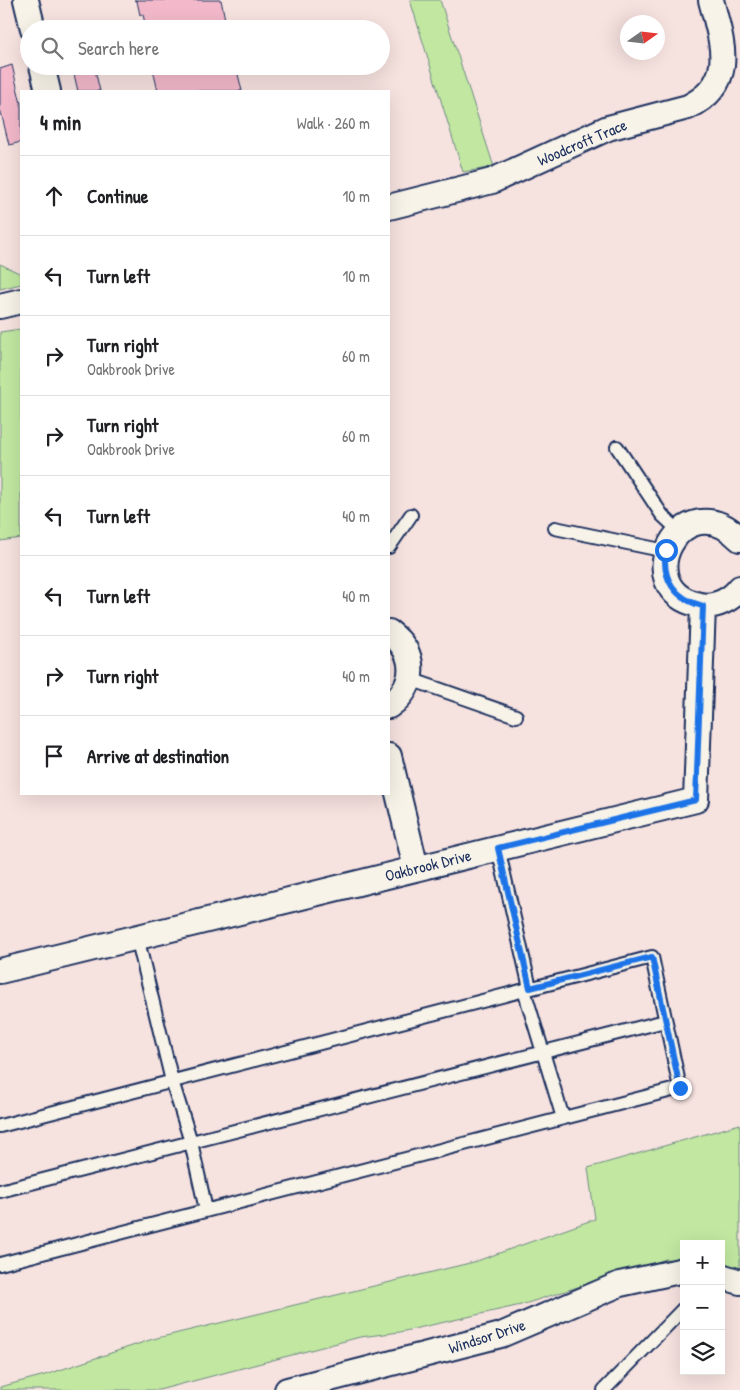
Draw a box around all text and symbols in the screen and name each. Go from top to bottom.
north arrow [620,15,665,60]
search box [20,20,390,75]
icon: search [38,34,66,62]
text: Search here [78,35,159,61]
text: 4 min [40,108,81,137]
text: Walk · 260 m [297,112,370,134]
street label: Woodcroft Trace [534,113,631,171]
icon: ahead [40,182,68,210]
text: Continue [87,183,148,209]
text: 10 m [342,185,370,207]
icon: left [40,262,68,290]
text: Turn left [87,263,150,289]
text: 10 m [342,265,370,287]
text: Turn right [87,332,158,358]
icon: right [40,342,68,370]
text: 60 m [342,345,370,367]
text: Oakbrook Drive [87,358,175,380]
text: Turn right [87,412,158,438]
icon: right [40,422,68,450]
text: 60 m [342,425,370,447]
text: Oakbrook Drive [87,438,175,460]
icon: left [40,502,68,530]
text: Turn left [87,503,150,529]
text: 40 m [342,505,370,527]
route start [655,539,678,562]
icon: left [40,582,68,610]
text: Turn left [87,583,150,609]
text: 40 m [342,585,370,607]
icon: right [40,662,68,690]
text: Turn right [87,663,158,689]
text: 40 m [342,665,370,687]
icon: arrive [40,742,68,770]
text: Arrive at destination [87,743,229,769]
street label: Oakbrook Drive [383,844,474,886]
route end [669,1077,692,1100]
map controls [680,1240,725,1375]
button: + [680,1240,725,1285]
button: − [680,1285,725,1330]
street label: Windsor Drive [446,1313,529,1359]
button: layers [680,1330,725,1375]

